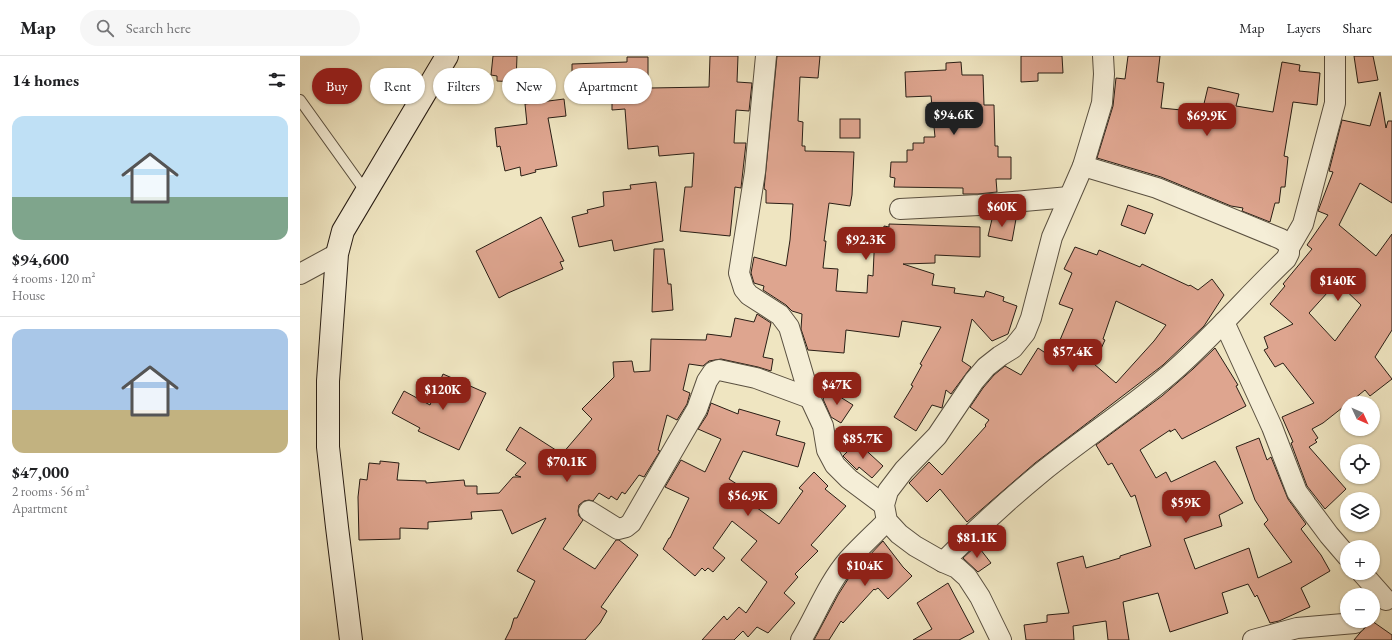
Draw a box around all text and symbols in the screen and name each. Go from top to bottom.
search box [80,10,360,46]
text: Map [20,15,56,40]
icon: search [94,17,116,39]
text: Search here [126,18,191,37]
text: Map [1239,19,1264,37]
text: Layers [1286,19,1321,37]
text: Share [1343,19,1372,37]
chip: Buy [312,68,362,104]
chip: Rent [370,68,425,104]
chip: Filters [433,68,494,104]
chip: New [502,68,556,104]
chip: Apartment [564,68,652,104]
text: 14 homes [12,69,79,91]
icon: filters [266,69,288,91]
pin: $94.6K [921,102,987,136]
pin: $69.9K [1174,103,1240,137]
text: $94.6K [934,106,974,123]
text: $69.9K [1187,107,1227,124]
icon: home [114,142,186,214]
pin: $60K [978,194,1026,228]
text: $60K [987,198,1017,215]
pin: $92.3K [833,227,899,261]
text: $92.3K [846,231,886,248]
text: $94,600 [12,248,69,270]
pin: $140K [1310,268,1366,302]
text: 4 rooms · 120 m² [12,270,96,287]
text: $140K [1320,272,1356,289]
text: House [12,287,45,304]
pin: $57.4K [1040,339,1106,373]
text: $57.4K [1053,343,1093,360]
icon: home [114,355,186,427]
pin: $47K [813,372,861,406]
text: $47K [822,376,852,393]
pin: $120K [415,377,471,411]
text: $120K [425,381,461,398]
north arrow [1340,396,1380,436]
map controls [1340,396,1380,628]
pin: $85.7K [830,426,896,460]
text: $85.7K [843,430,883,447]
button: locate [1340,444,1380,484]
pin: $70.1K [534,449,600,483]
text: $70.1K [547,453,587,470]
text: $47,000 [12,461,69,483]
text: 2 rooms · 56 m² [12,483,89,500]
pin: $56.9K [715,483,781,517]
text: $56.9K [728,487,768,504]
pin: $59K [1162,490,1210,524]
button: layers [1340,492,1380,532]
text: $59K [1171,494,1201,511]
text: Apartment [12,500,67,517]
pin: $81.1K [944,525,1010,559]
text: $81.1K [957,529,997,546]
button: + [1340,540,1380,580]
pin: $104K [837,553,893,587]
text: $104K [847,557,883,574]
button: − [1340,588,1380,628]

